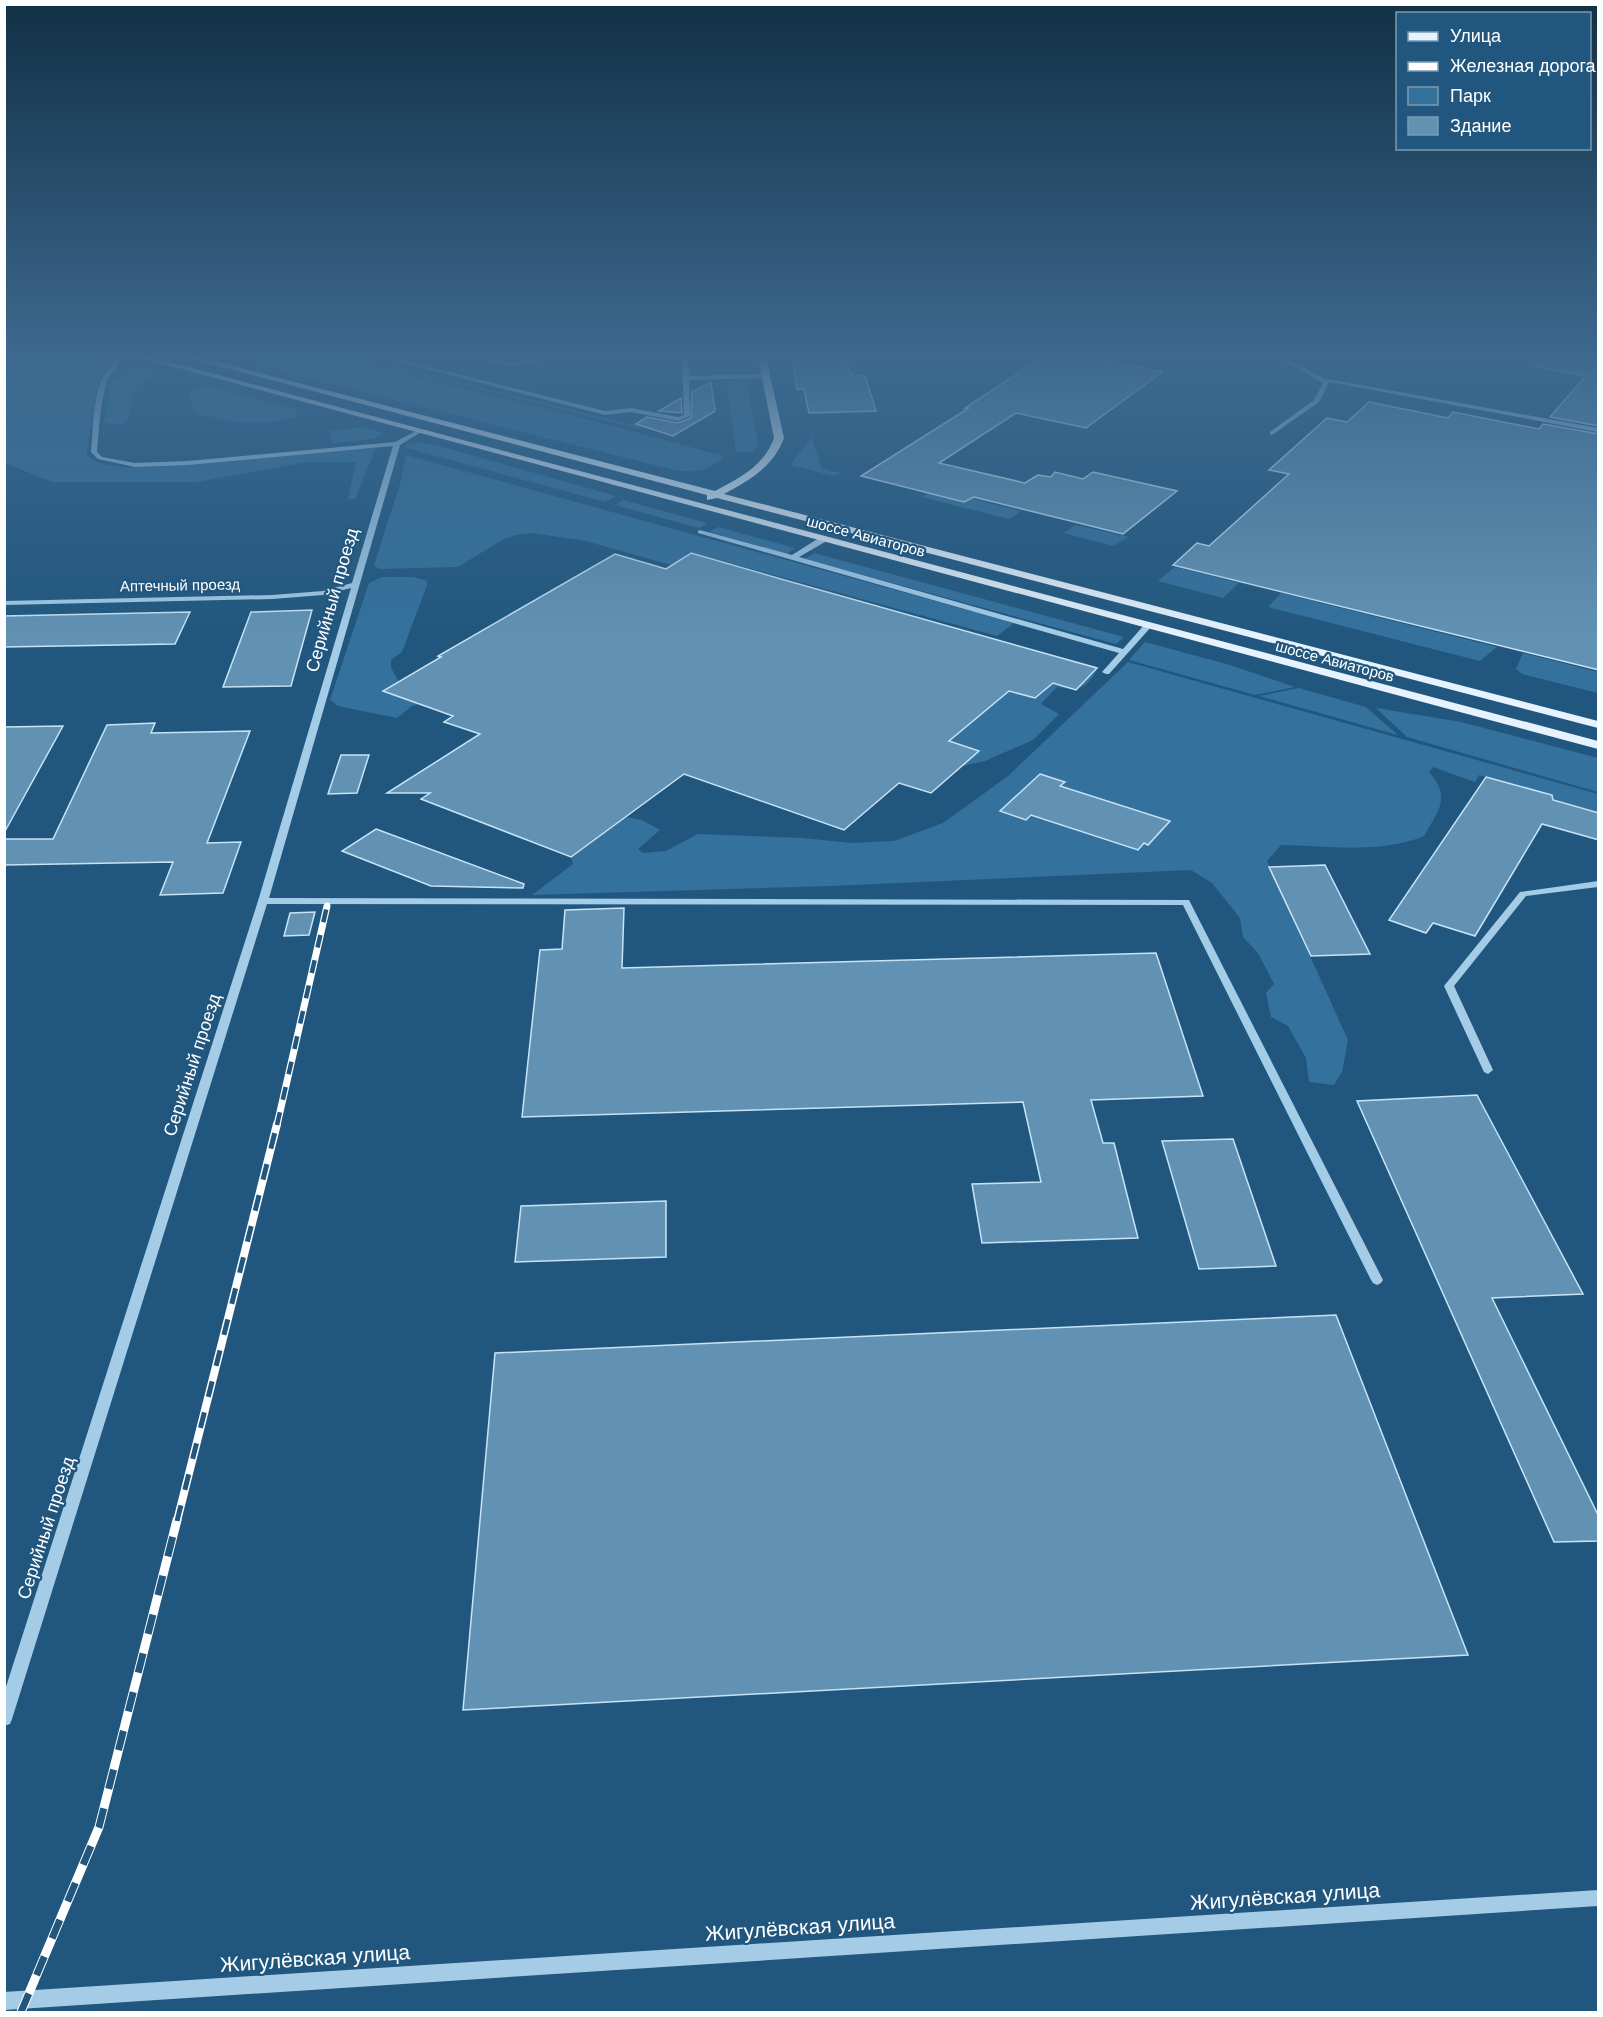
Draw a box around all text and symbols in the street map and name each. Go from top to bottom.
legend [1396,12,1591,150]
text: Улица [1450,26,1502,46]
text: Железная дорога [1450,56,1597,76]
text: Парк [1450,86,1491,106]
text: Здание [1450,116,1511,136]
street label: шоссе Авиаторов [805,512,927,560]
street label: Серийный проезд [302,525,362,674]
street label: Аптечный проезд [120,575,240,595]
street label: шоссе Авиаторов [1274,637,1396,685]
street label: Серийный проезд [159,991,225,1139]
street label: Серийный проезд [13,1454,79,1602]
street label: Жигулёвская улица [1189,1878,1381,1914]
street label: Жигулёвская улица [704,1909,896,1945]
street label: Жигулёвская улица [219,1940,411,1976]

